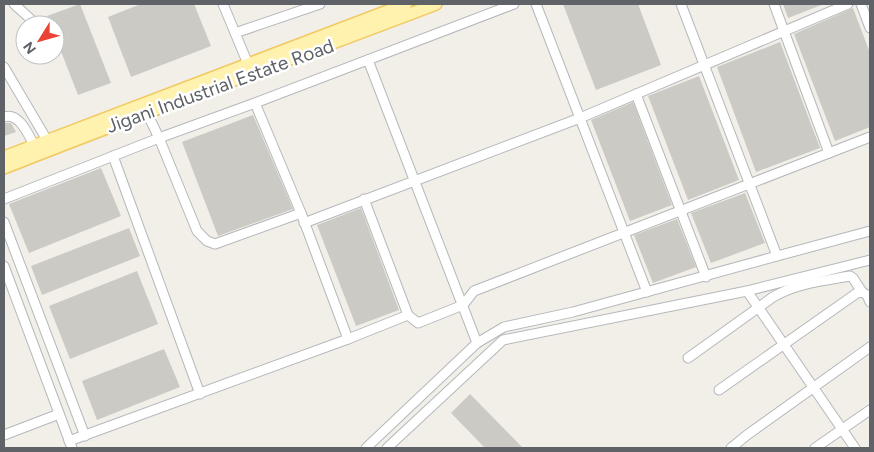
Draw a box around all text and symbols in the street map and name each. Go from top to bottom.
north arrow [15,15,65,65]
street label: Jigani Industrial Estate Road [103,34,337,138]
text: N [20,38,40,57]

